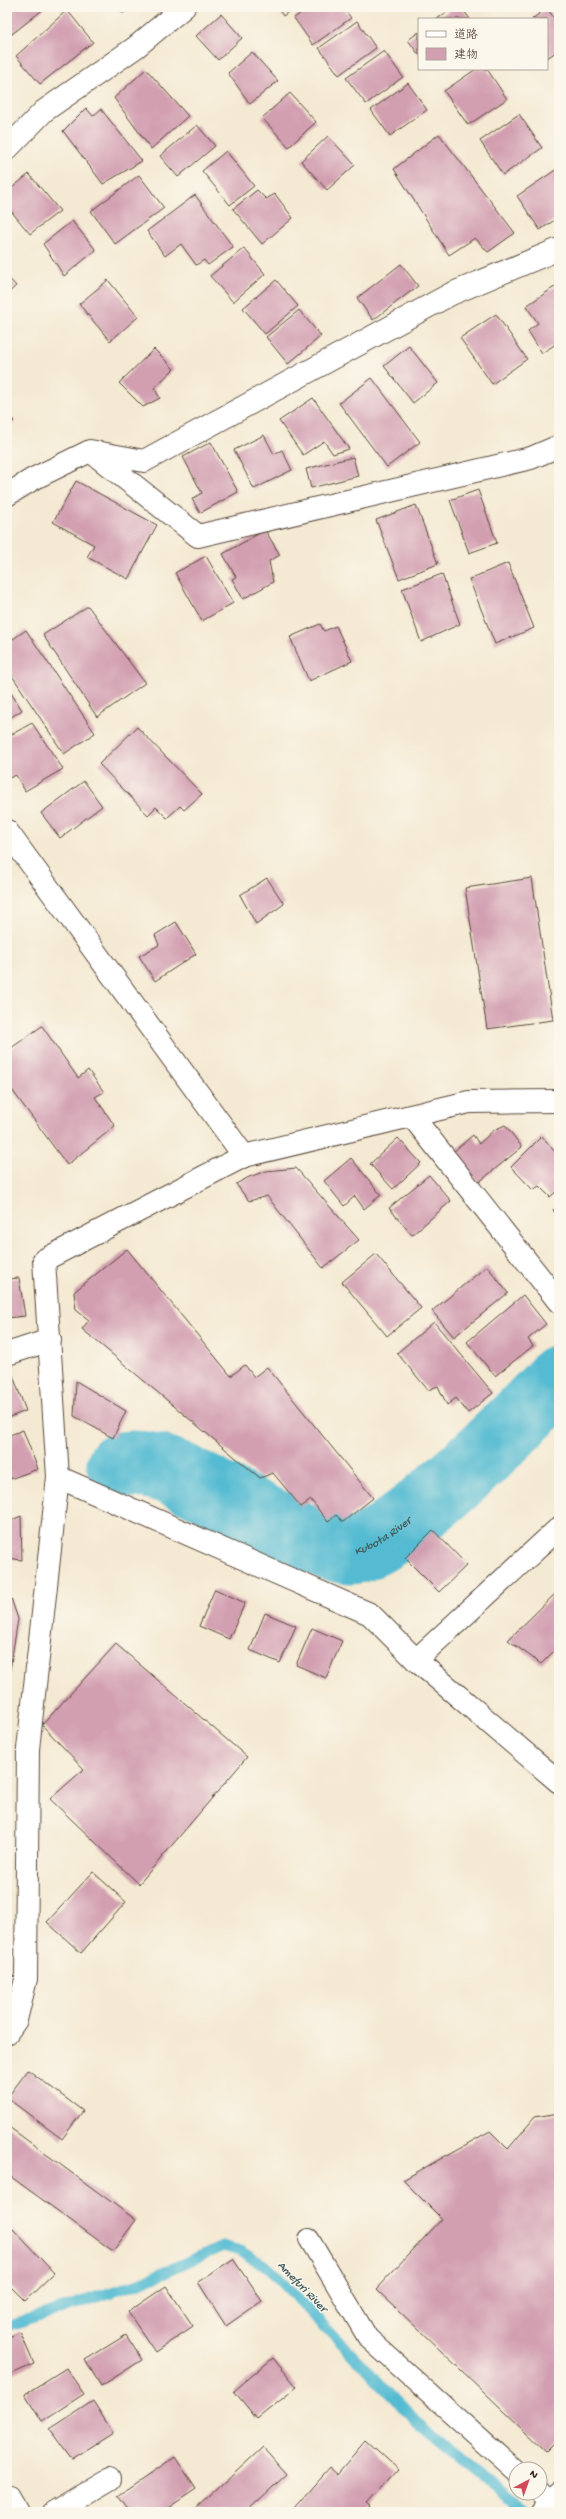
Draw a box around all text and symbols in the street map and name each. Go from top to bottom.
legend [418,18,548,70]
text: 道路 [454,28,478,43]
text: 建物 [454,48,478,63]
water label: Kubota River [353,1513,417,1560]
water label: Amefuri River [274,2259,331,2318]
north arrow [508,2461,548,2501]
text: N [527,2468,540,2482]

